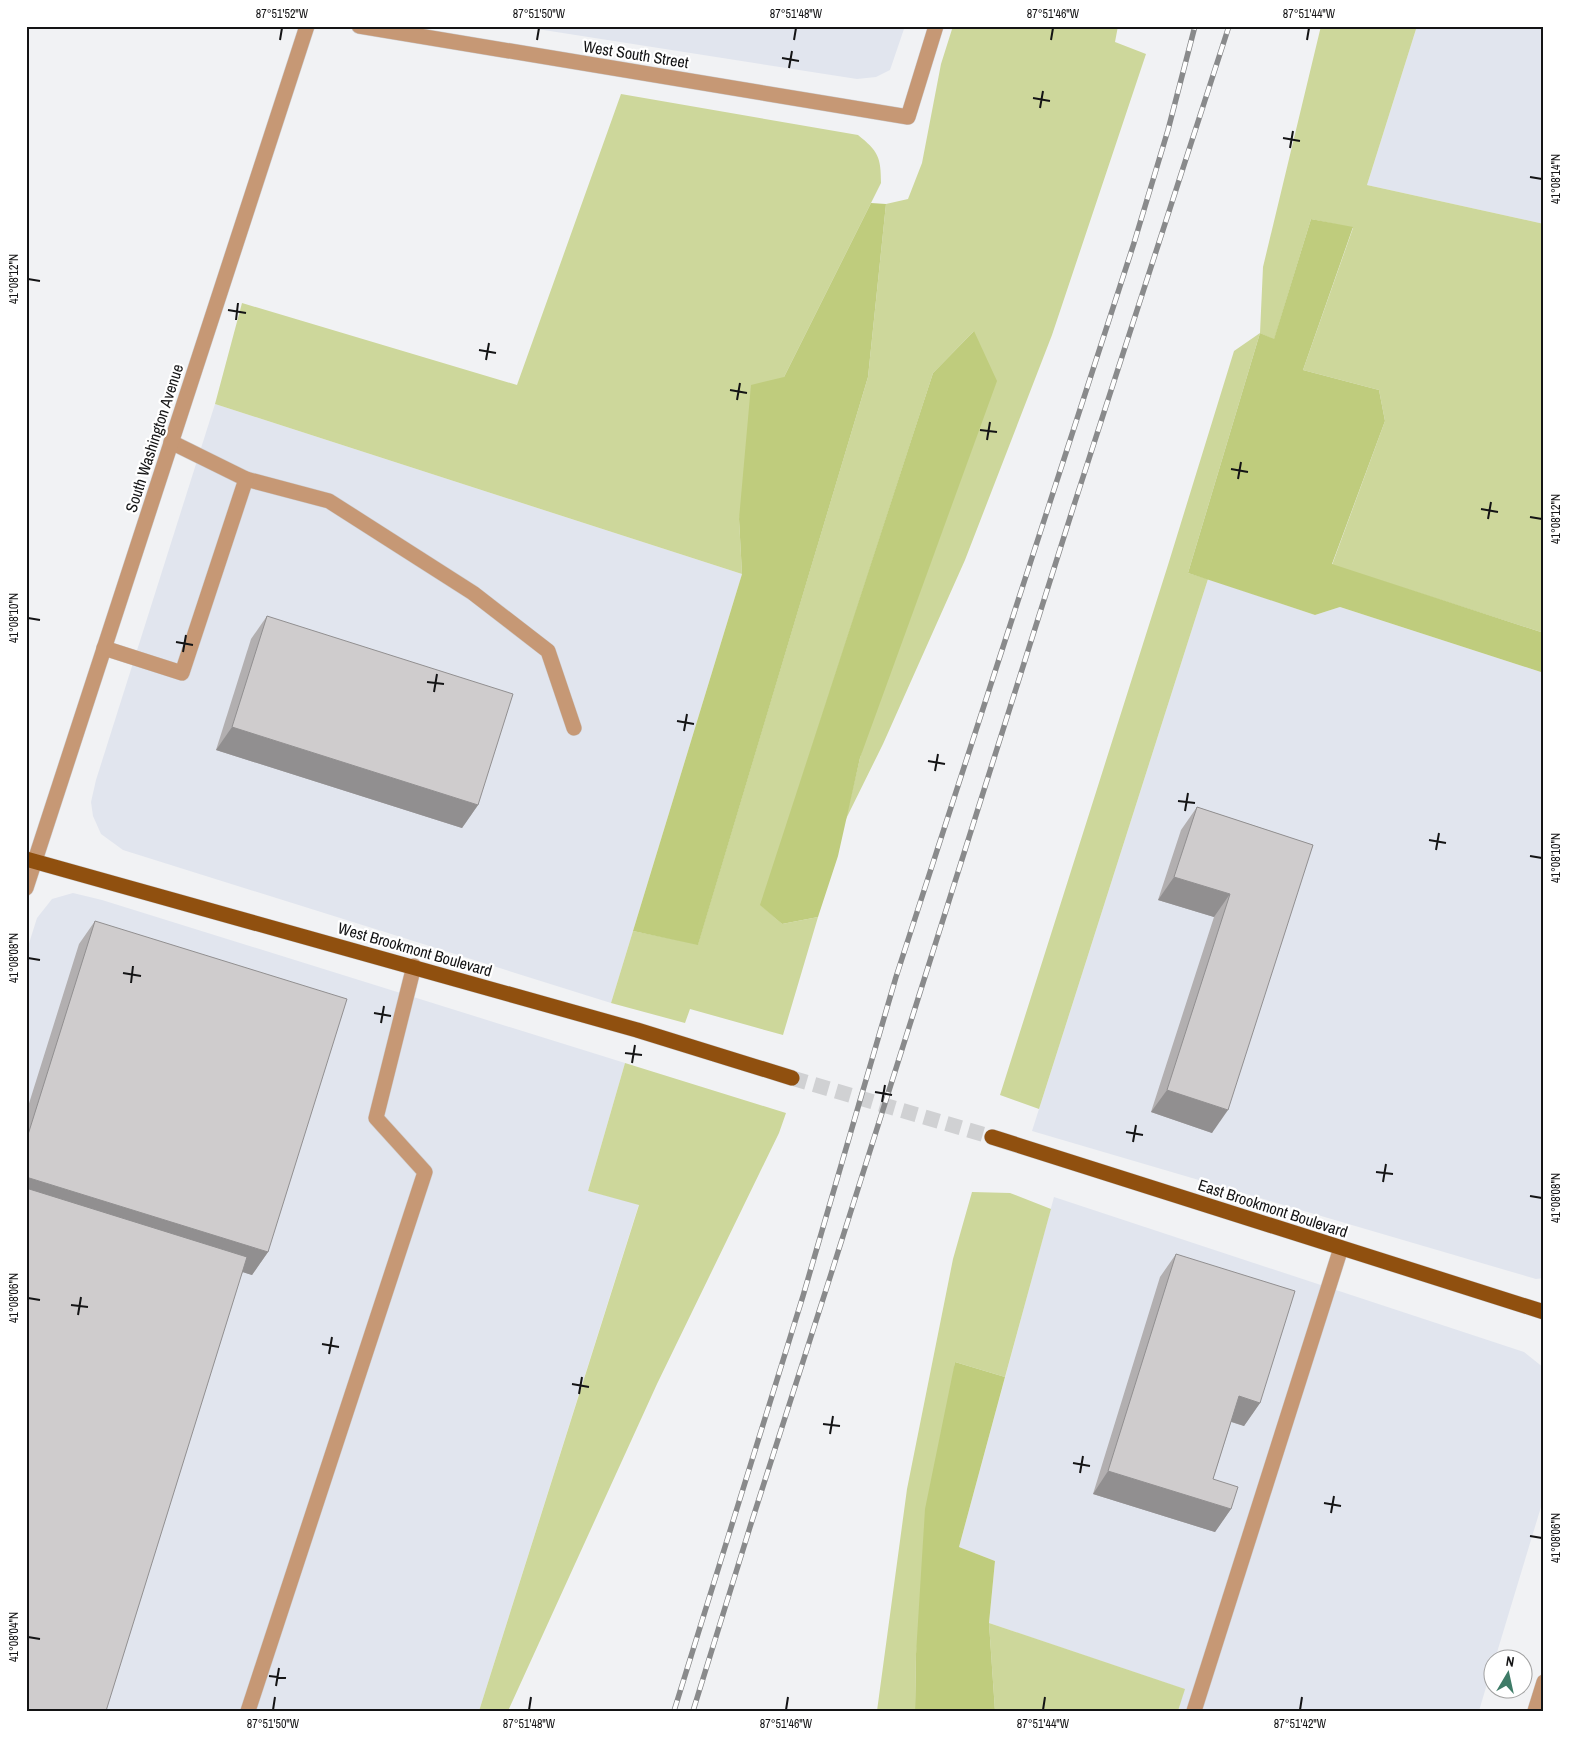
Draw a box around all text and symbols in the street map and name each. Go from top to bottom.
text: 87°51'52"W [256,6,309,22]
text: 87°51'50"W [513,6,566,22]
text: 87°51'48"W [770,6,823,22]
text: 87°51'46"W [1027,6,1080,22]
text: 87°51'44"W [1283,6,1336,22]
street label: West South Street [582,35,691,73]
text: 41°08'14"N [1548,154,1564,204]
text: 41°08'12"N [6,254,22,304]
street label: South Washington Avenue [120,361,188,515]
text: 41°08'12"N [1548,494,1564,544]
text: 41°08'10"N [6,593,22,643]
text: 41°08'10"N [1548,833,1564,883]
street label: West Brookmont Boulevard [335,916,495,982]
text: 41°08'08"N [6,933,22,983]
street label: East Brookmont Boulevard [1195,1173,1351,1243]
text: 41°08'08"N [1548,1173,1564,1223]
text: 41°08'06"N [6,1273,22,1323]
text: 41°08'06"N [1548,1513,1564,1563]
text: 41°08'04"N [6,1612,22,1662]
north arrow [1482,1650,1532,1700]
text: N [1505,1652,1516,1671]
text: 87°51'50"W [247,1716,300,1732]
text: 87°51'48"W [503,1716,556,1732]
text: 87°51'46"W [760,1716,813,1732]
text: 87°51'44"W [1017,1716,1070,1732]
text: 87°51'42"W [1274,1716,1327,1732]

